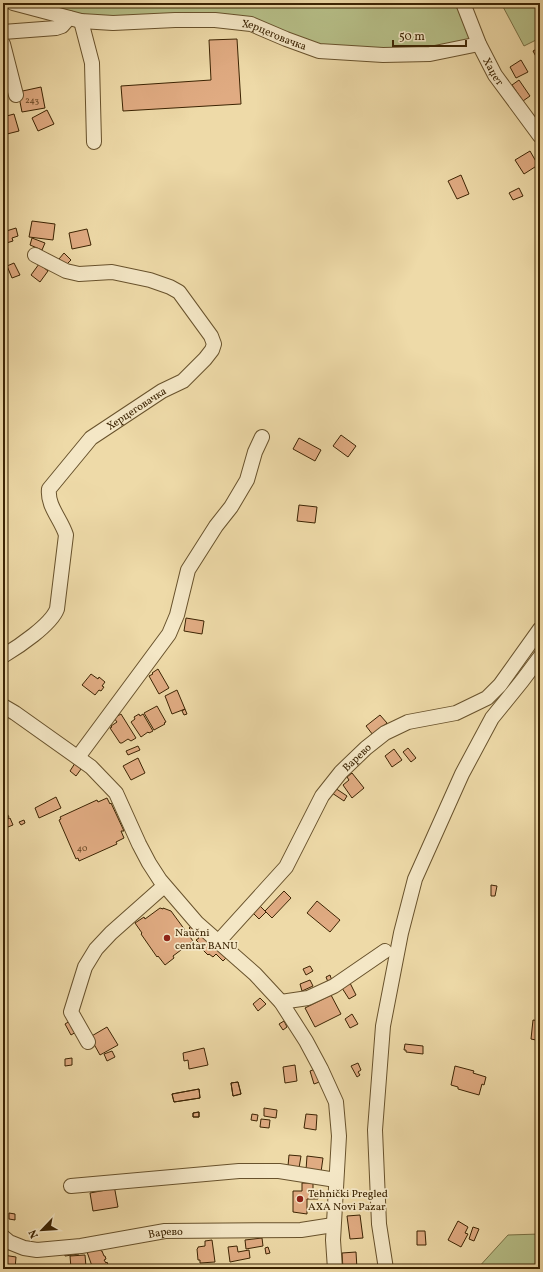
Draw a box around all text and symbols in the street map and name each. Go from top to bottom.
street label: Херцеговачка [241,17,309,55]
scale bar [393,22,466,48]
text: 50 m [399,29,425,45]
street label: Хаџет [478,55,507,90]
house number: 243 [25,94,39,107]
street label: Херцеговачка [104,384,170,435]
street label: Варево [340,740,375,776]
house number: 40 [77,842,88,855]
place label: Naučni centar BANU [175,926,238,954]
marker: Naučni centar BANU [162,933,172,943]
place label: Tehnički Pregled AXA Novi Pazar [308,1187,388,1215]
marker: Tehnički Pregled AXA Novi Pazar [295,1194,305,1204]
north arrow [22,1210,62,1250]
street label: Варево [147,1225,183,1243]
text: N [26,1227,43,1240]

